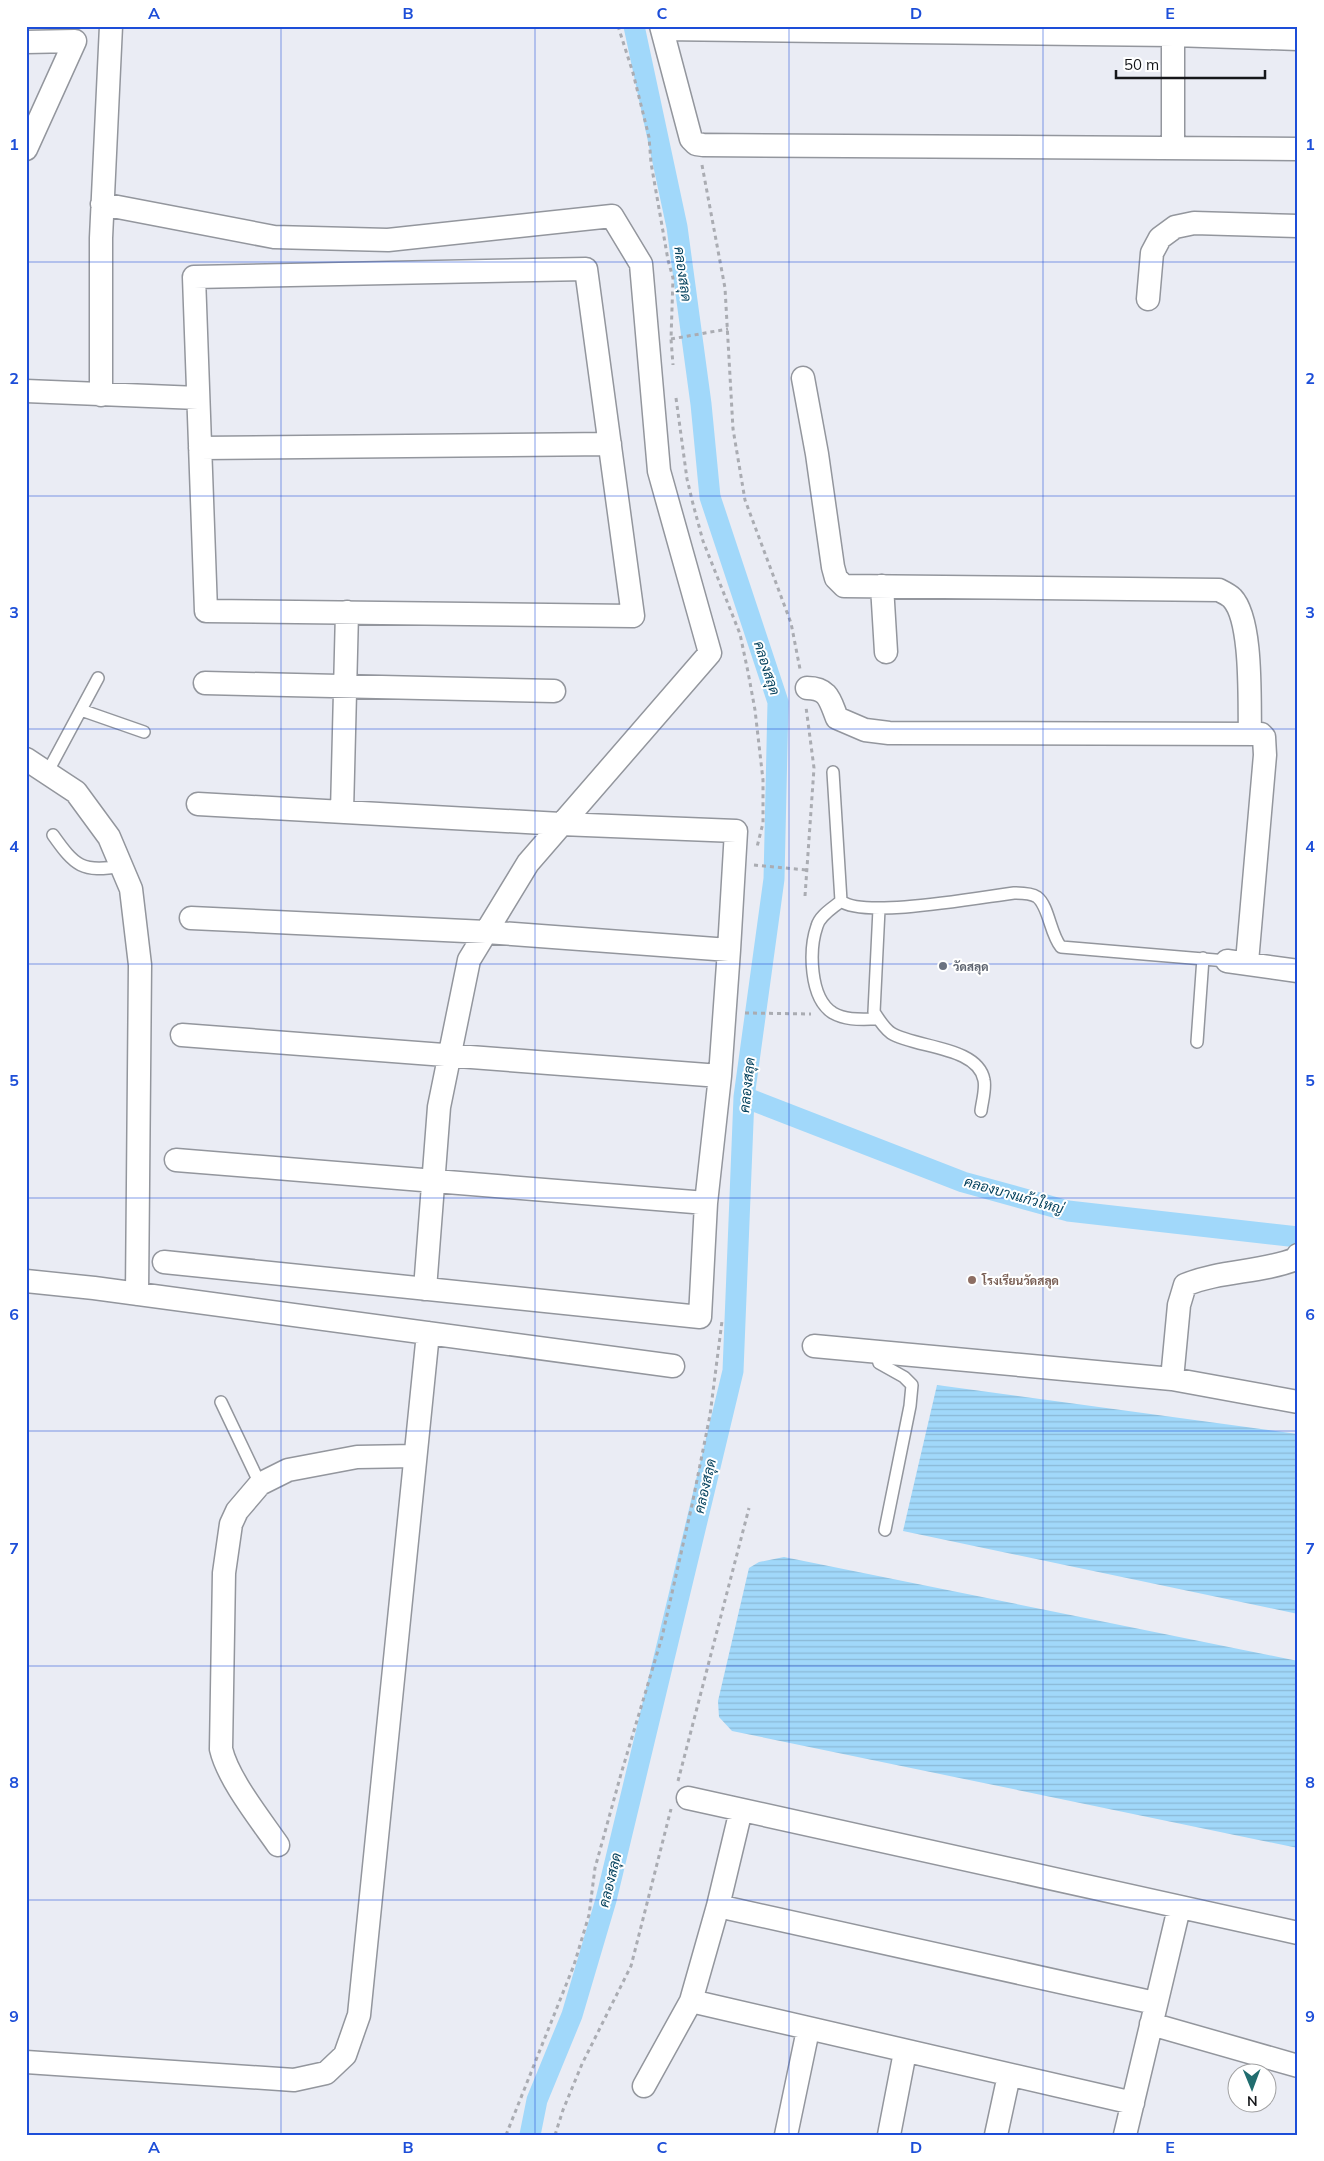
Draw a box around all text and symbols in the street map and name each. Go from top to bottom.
text: A [148,3,160,23]
text: B [402,3,414,23]
text: C [657,3,668,23]
text: D [910,3,922,23]
text: E [1165,3,1175,23]
scale bar [1116,48,1265,80]
text: 50 m [1124,55,1159,74]
text: 1 [9,134,19,154]
text: 1 [1305,134,1315,154]
water label: คลองสลุด [669,245,696,303]
text: 2 [9,368,19,388]
text: 2 [1305,368,1315,388]
text: 3 [9,602,19,622]
text: 3 [1305,602,1315,622]
water label: คลองสลุด [749,639,784,698]
text: 4 [9,836,19,856]
text: 4 [1305,836,1315,856]
place label: วัดสลุด [953,959,989,975]
marker: วัดสลุด [937,960,949,972]
water label: คลองสลุด [735,1056,760,1114]
text: 5 [9,1070,19,1090]
text: 5 [1305,1070,1315,1090]
water label: คลองบางแก้วใหญ่ [962,1172,1067,1218]
place label: โรงเรียนวัดสลุด [981,1273,1059,1289]
marker: โรงเรียนวัดสลุด [966,1274,978,1286]
text: 6 [9,1304,19,1324]
text: 6 [1305,1304,1315,1324]
water label: คลองสลุด [690,1457,721,1515]
text: 7 [9,1538,19,1558]
text: 7 [1305,1538,1315,1558]
text: 8 [9,1772,19,1792]
text: 8 [1305,1772,1315,1792]
water label: คลองสลุด [595,1851,626,1909]
text: 9 [9,2006,19,2026]
text: 9 [1305,2006,1315,2026]
north arrow [1226,2064,1276,2114]
text: N [1247,2092,1258,2110]
text: A [148,2137,160,2157]
text: B [402,2137,414,2157]
text: C [657,2137,668,2157]
text: D [910,2137,922,2157]
text: E [1165,2137,1175,2157]

